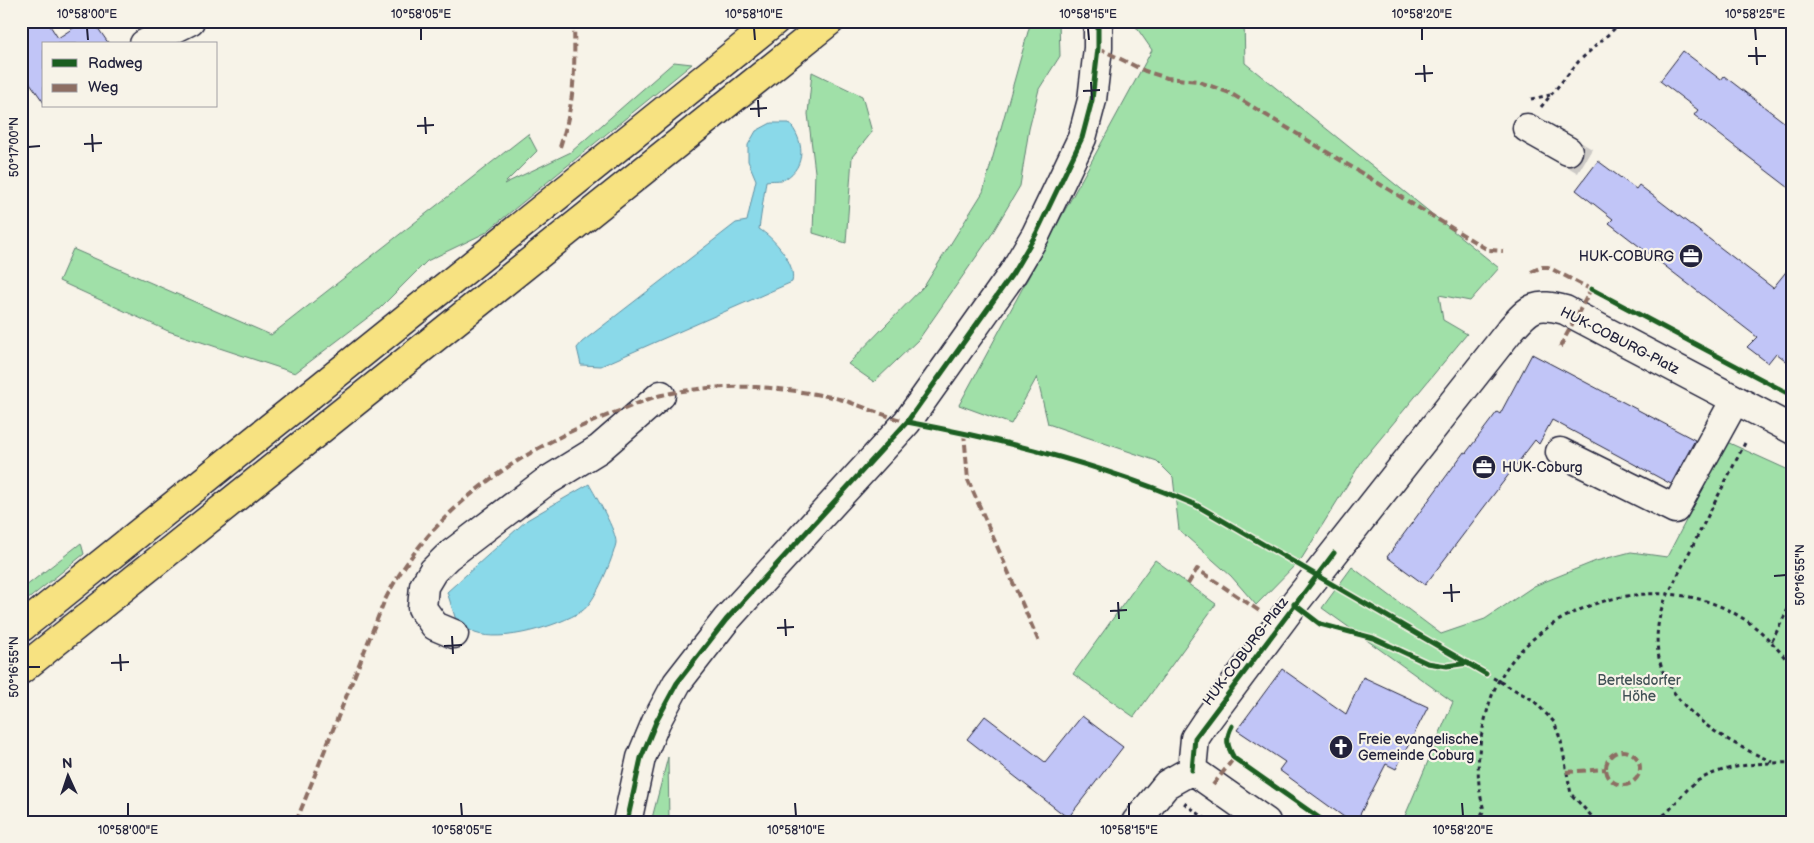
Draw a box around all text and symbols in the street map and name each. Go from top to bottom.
text: 10°58'00"E [57,7,117,22]
text: 10°58'05"E [391,7,451,22]
text: 10°58'10"E [725,7,783,22]
text: 10°58'15"E [1059,7,1117,22]
text: 10°58'20"E [1392,7,1452,22]
text: 10°58'25"E [1725,7,1785,22]
legend [42,42,218,108]
text: Radweg [88,54,143,73]
text: Weg [88,78,118,97]
text: 50°17'00"N [7,117,22,177]
office icon: HUK-COBURG [1678,243,1704,269]
place label: HUK-COBURG [1579,248,1674,265]
street label: HUK-COBURG-Platz [1557,303,1682,378]
office icon: HUK-Coburg [1471,454,1497,480]
place label: HUK-Coburg [1502,459,1583,476]
text: 50°16'55"N [1793,544,1808,606]
street label: HUK-COBURG-Platz [1199,594,1292,709]
text: 50°16'55"N [7,636,22,698]
park label: Bertelsdorfer Höhe [1597,672,1682,705]
place label: Freie evangelische Gemeinde Coburg [1358,731,1479,764]
church icon: Freie evangelische Gemeinde Coburg [1328,734,1354,760]
north arrow [42,750,92,800]
text: N [62,755,73,772]
text: 10°58'00"E [98,823,158,838]
text: 10°58'05"E [432,823,492,838]
text: 10°58'10"E [767,823,825,838]
text: 10°58'15"E [1100,823,1158,838]
text: 10°58'20"E [1433,823,1493,838]

